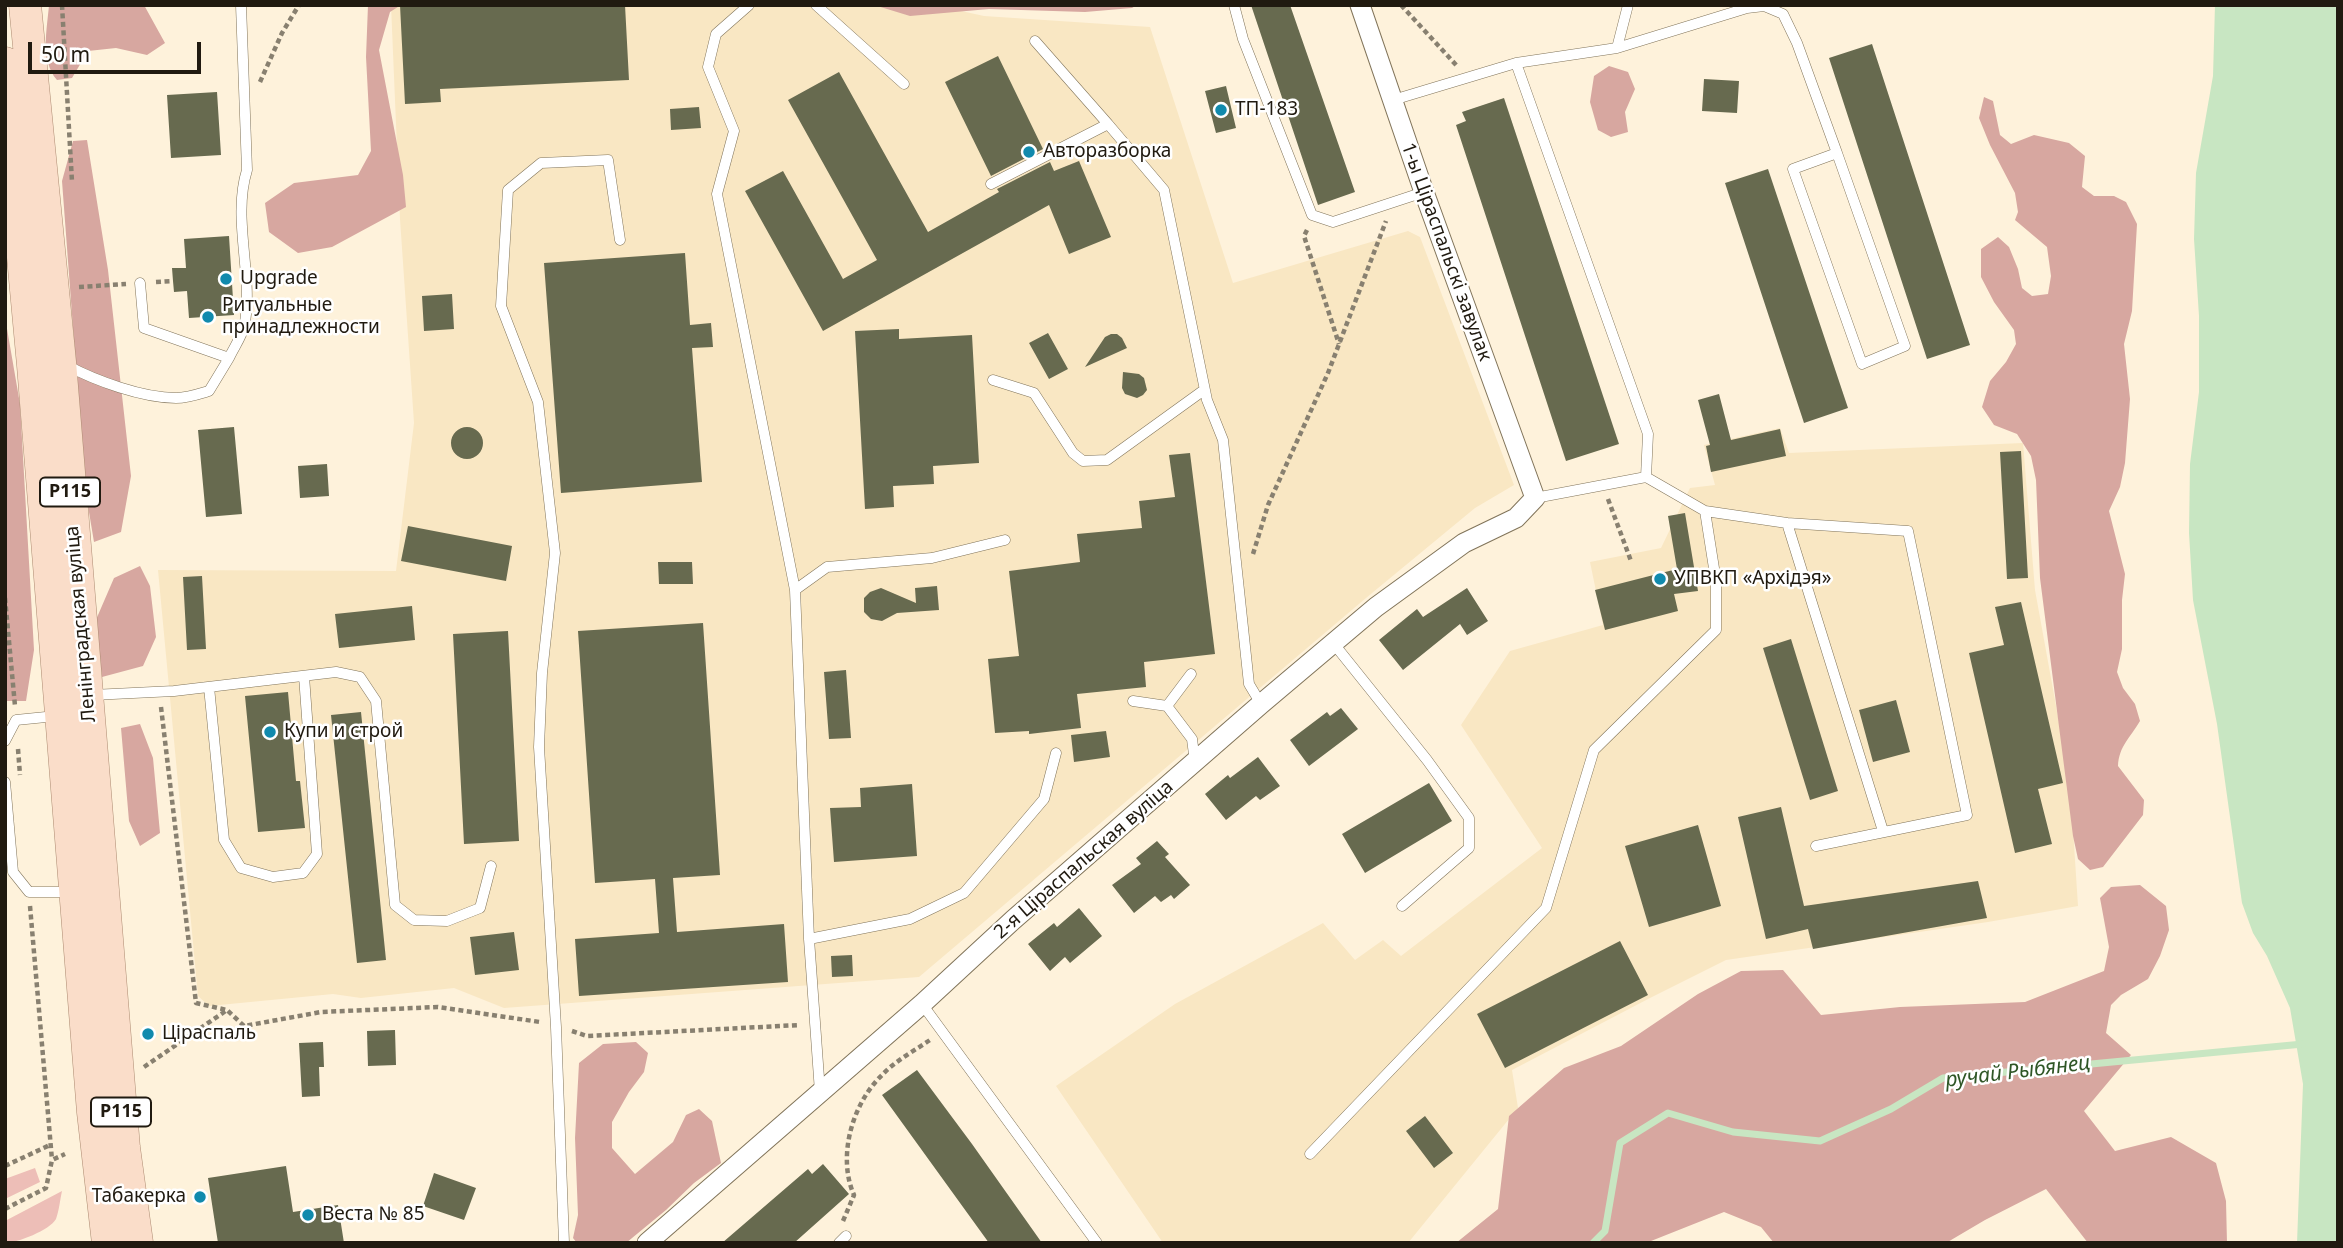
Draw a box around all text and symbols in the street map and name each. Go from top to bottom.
scale bar [32,28,205,72]
text: 50 m [41,40,90,68]
place label: ТП-183 [1235,99,1298,121]
marker: ТП-183 [1213,102,1229,118]
street label: 1-ы Ціраспальскі завулак [1396,140,1496,364]
place label: Авторазборка [1043,141,1171,163]
marker: Авторазборка [1021,144,1037,160]
place label: Upgrade [240,268,318,290]
marker: Upgrade [218,271,234,287]
place label: Ритуальные принадлежности [222,295,380,339]
marker: Ритуальные принадлежности [200,309,216,325]
road number: Р115 [40,478,100,506]
street label: Ленінградская вуліца [61,525,101,723]
place label: УПВКП «Архідэя» [1674,568,1831,590]
marker: УПВКП «Архідэя» [1652,571,1668,587]
place label: Купи и строй [284,721,403,743]
marker: Купи и строй [262,724,278,740]
street label: 2-я Ціраспальская вуліца [990,776,1178,944]
place label: Ціраспаль [162,1023,256,1045]
marker: Ціраспаль [140,1026,156,1042]
water label: ручай Рыбянец [1944,1051,2092,1093]
road number: Р115 [91,1098,151,1126]
place label: Табакерка [92,1186,186,1208]
marker: Табакерка [192,1189,208,1205]
place label: Веста № 85 [322,1204,425,1226]
marker: Веста № 85 [300,1207,316,1223]

